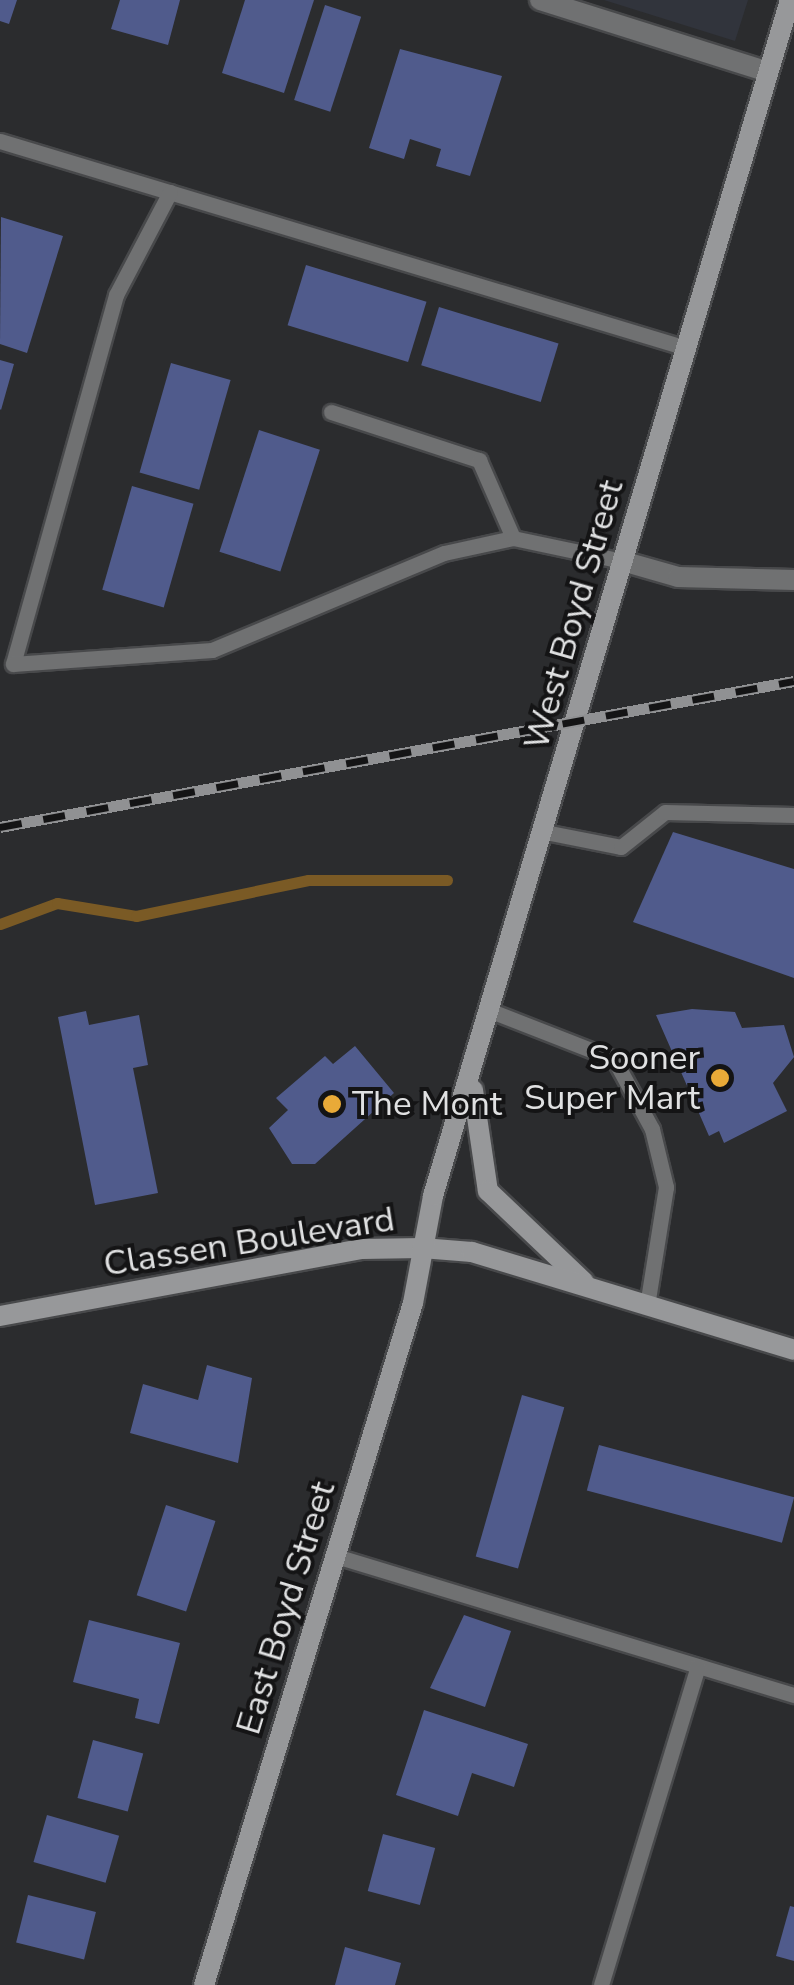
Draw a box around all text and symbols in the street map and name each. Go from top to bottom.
street label: West Boyd Street [515,475,633,755]
place label: Sooner Super Mart [524,1037,700,1119]
marker: Sooner Super Mart [709,1067,731,1089]
place label: The Mont [352,1083,502,1125]
marker: The Mont [321,1093,343,1115]
street label: Classen Boulevard [101,1198,397,1286]
street label: East Boyd Street [228,1477,344,1739]

